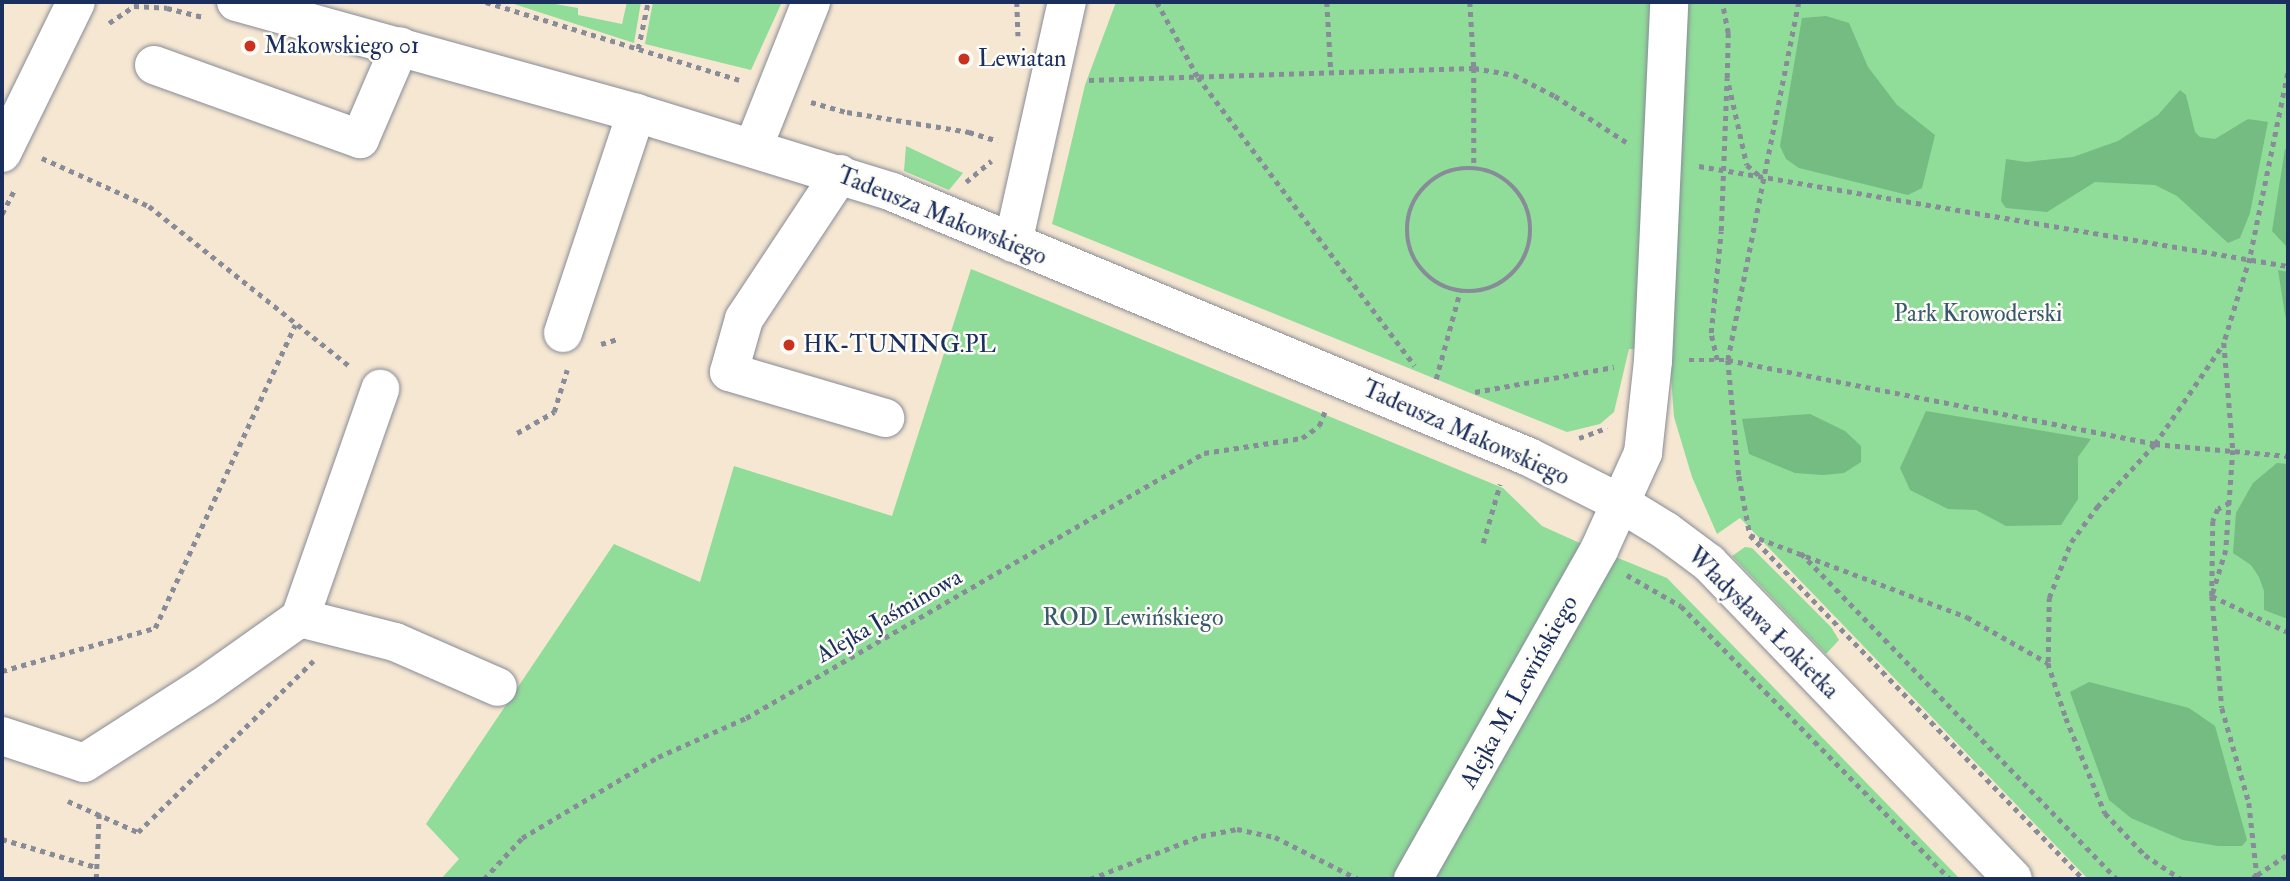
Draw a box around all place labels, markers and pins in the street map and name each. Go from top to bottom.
place label: Makowskiego 01 [264,32,419,60]
marker: Makowskiego 01 [242,38,258,54]
place label: Lewiatan [978,45,1066,73]
marker: Lewiatan [956,51,972,67]
place label: HK-TUNING.PL [803,331,996,359]
marker: HK-TUNING.PL [781,337,797,353]

